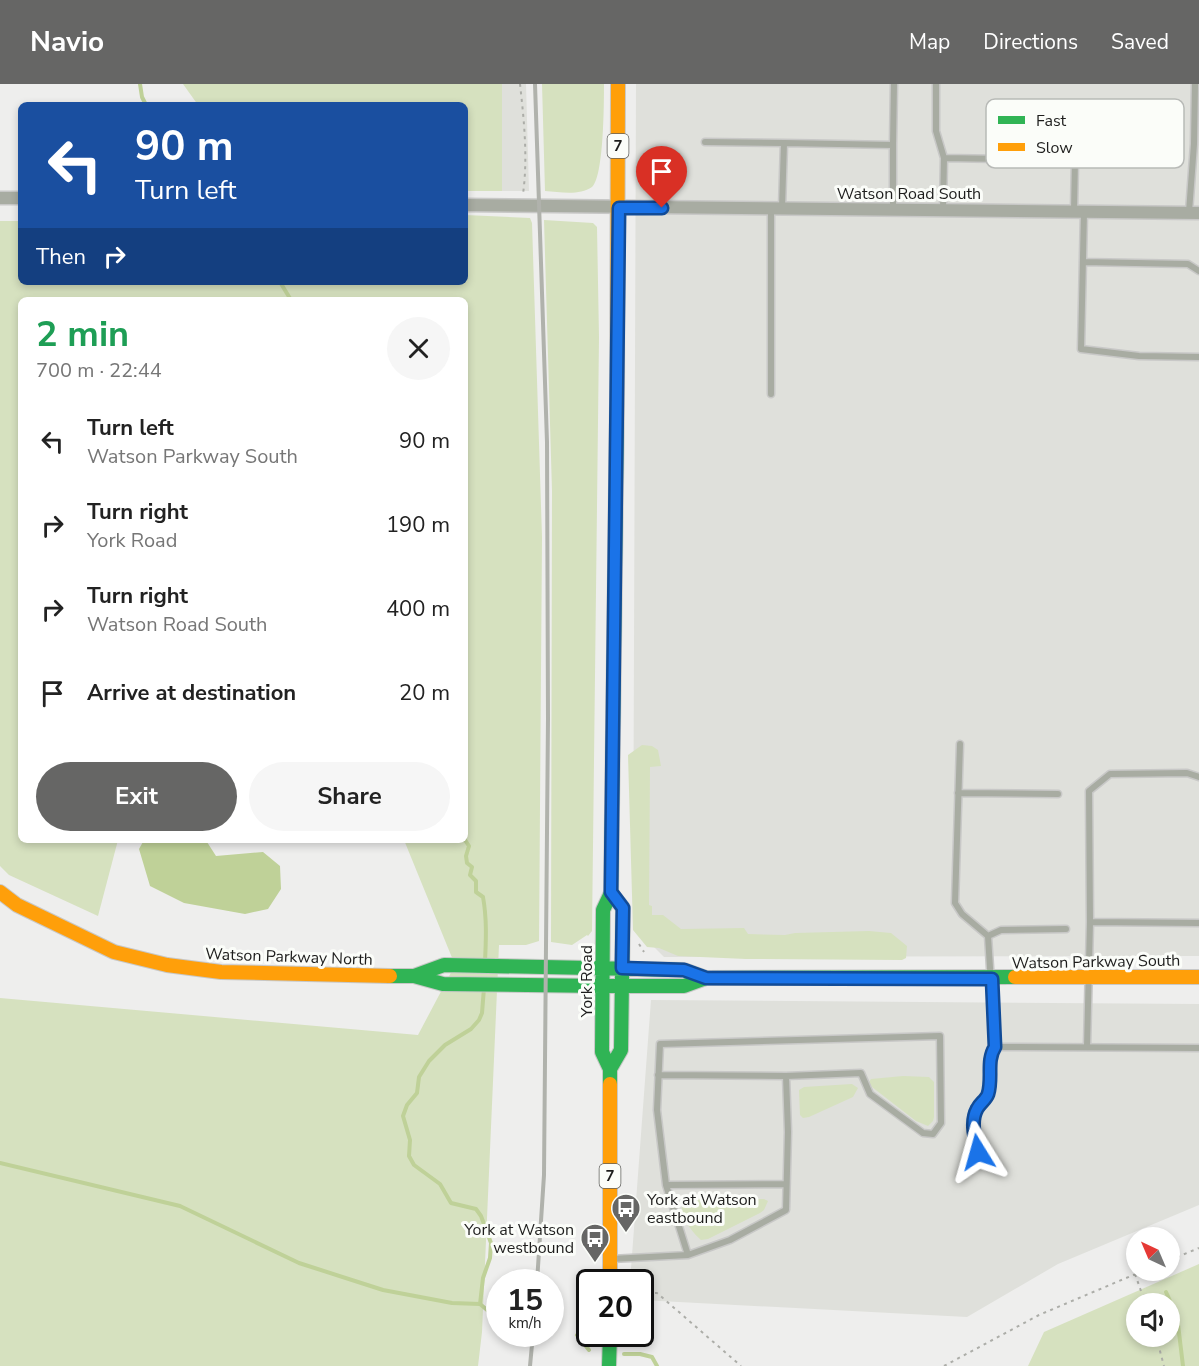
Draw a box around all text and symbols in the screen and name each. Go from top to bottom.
text: Navio [30,23,104,61]
text: Map [909,28,950,56]
text: Directions [983,28,1078,56]
text: Saved [1111,28,1169,56]
legend [986,99,1184,168]
text: Fast [1036,110,1067,132]
text: 90 m [135,118,234,175]
icon: left [36,126,114,204]
road number: 7 [608,134,628,158]
text: Slow [1036,137,1073,159]
pin [636,146,687,208]
icon: arrive [645,155,678,188]
text: Turn left [135,172,236,209]
street label: Watson Road South [837,183,981,205]
icon: right [98,240,131,273]
text: Then [36,242,86,272]
text: 2 min [36,310,129,359]
button: close [387,317,450,380]
text: 700 m · 22:44 [36,357,162,384]
text: Turn left [87,413,174,443]
icon: left [36,425,69,458]
text: 90 m [399,426,450,456]
text: Watson Parkway South [87,443,298,470]
text: Turn right [87,497,188,527]
icon: right [36,509,69,542]
text: 190 m [386,510,450,540]
text: York Road [87,527,177,554]
text: Turn right [87,581,188,611]
icon: right [36,593,69,626]
text: 400 m [386,594,450,624]
text: Watson Road South [87,611,267,638]
icon: arrive [36,677,69,710]
text: Arrive at destination [87,678,296,708]
text: 20 m [399,678,450,708]
button: Exit [36,762,237,831]
button: Share [249,762,450,831]
street label: Watson Parkway North [205,943,373,971]
street label: York Road [576,945,598,1018]
street label: Watson Parkway South [1011,950,1181,974]
position arrow [946,1120,1010,1184]
road number: 7 [600,1164,620,1188]
place label: York at Watson eastbound [646,1189,757,1229]
bus stop icon: York at Watson eastbound [610,1192,642,1234]
place label: York at Watson westbound [463,1219,574,1259]
bus stop icon: York at Watson westbound [579,1222,611,1264]
north arrow [1126,1227,1180,1281]
map controls [1126,1227,1180,1347]
speed limit sign: 20 [576,1269,654,1347]
text: 15 [507,1280,543,1321]
button: sound [1126,1293,1180,1347]
text: km/h [508,1313,542,1333]

